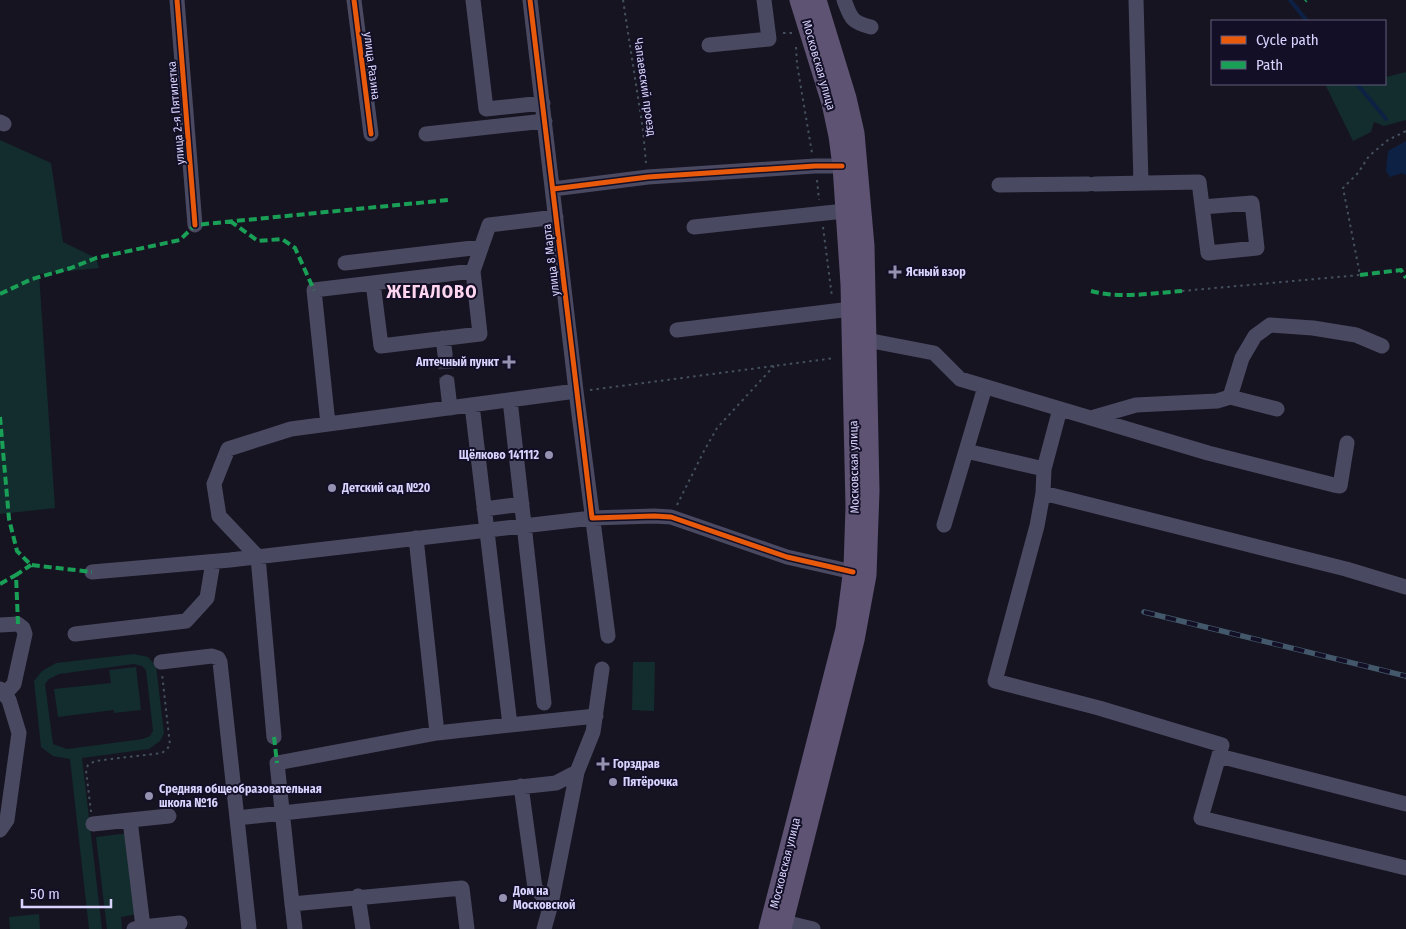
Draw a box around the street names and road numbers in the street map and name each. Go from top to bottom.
street label: Московская улица [799,18,839,112]
street label: улица Разина [361,31,383,101]
street label: Чапаевский проезд [631,37,659,137]
street label: улица 2-я Пятилетка [164,61,187,165]
street label: улица 8 Марта [540,223,562,297]
street label: Московская улица [846,420,862,514]
street label: Московская улица [767,816,803,910]

